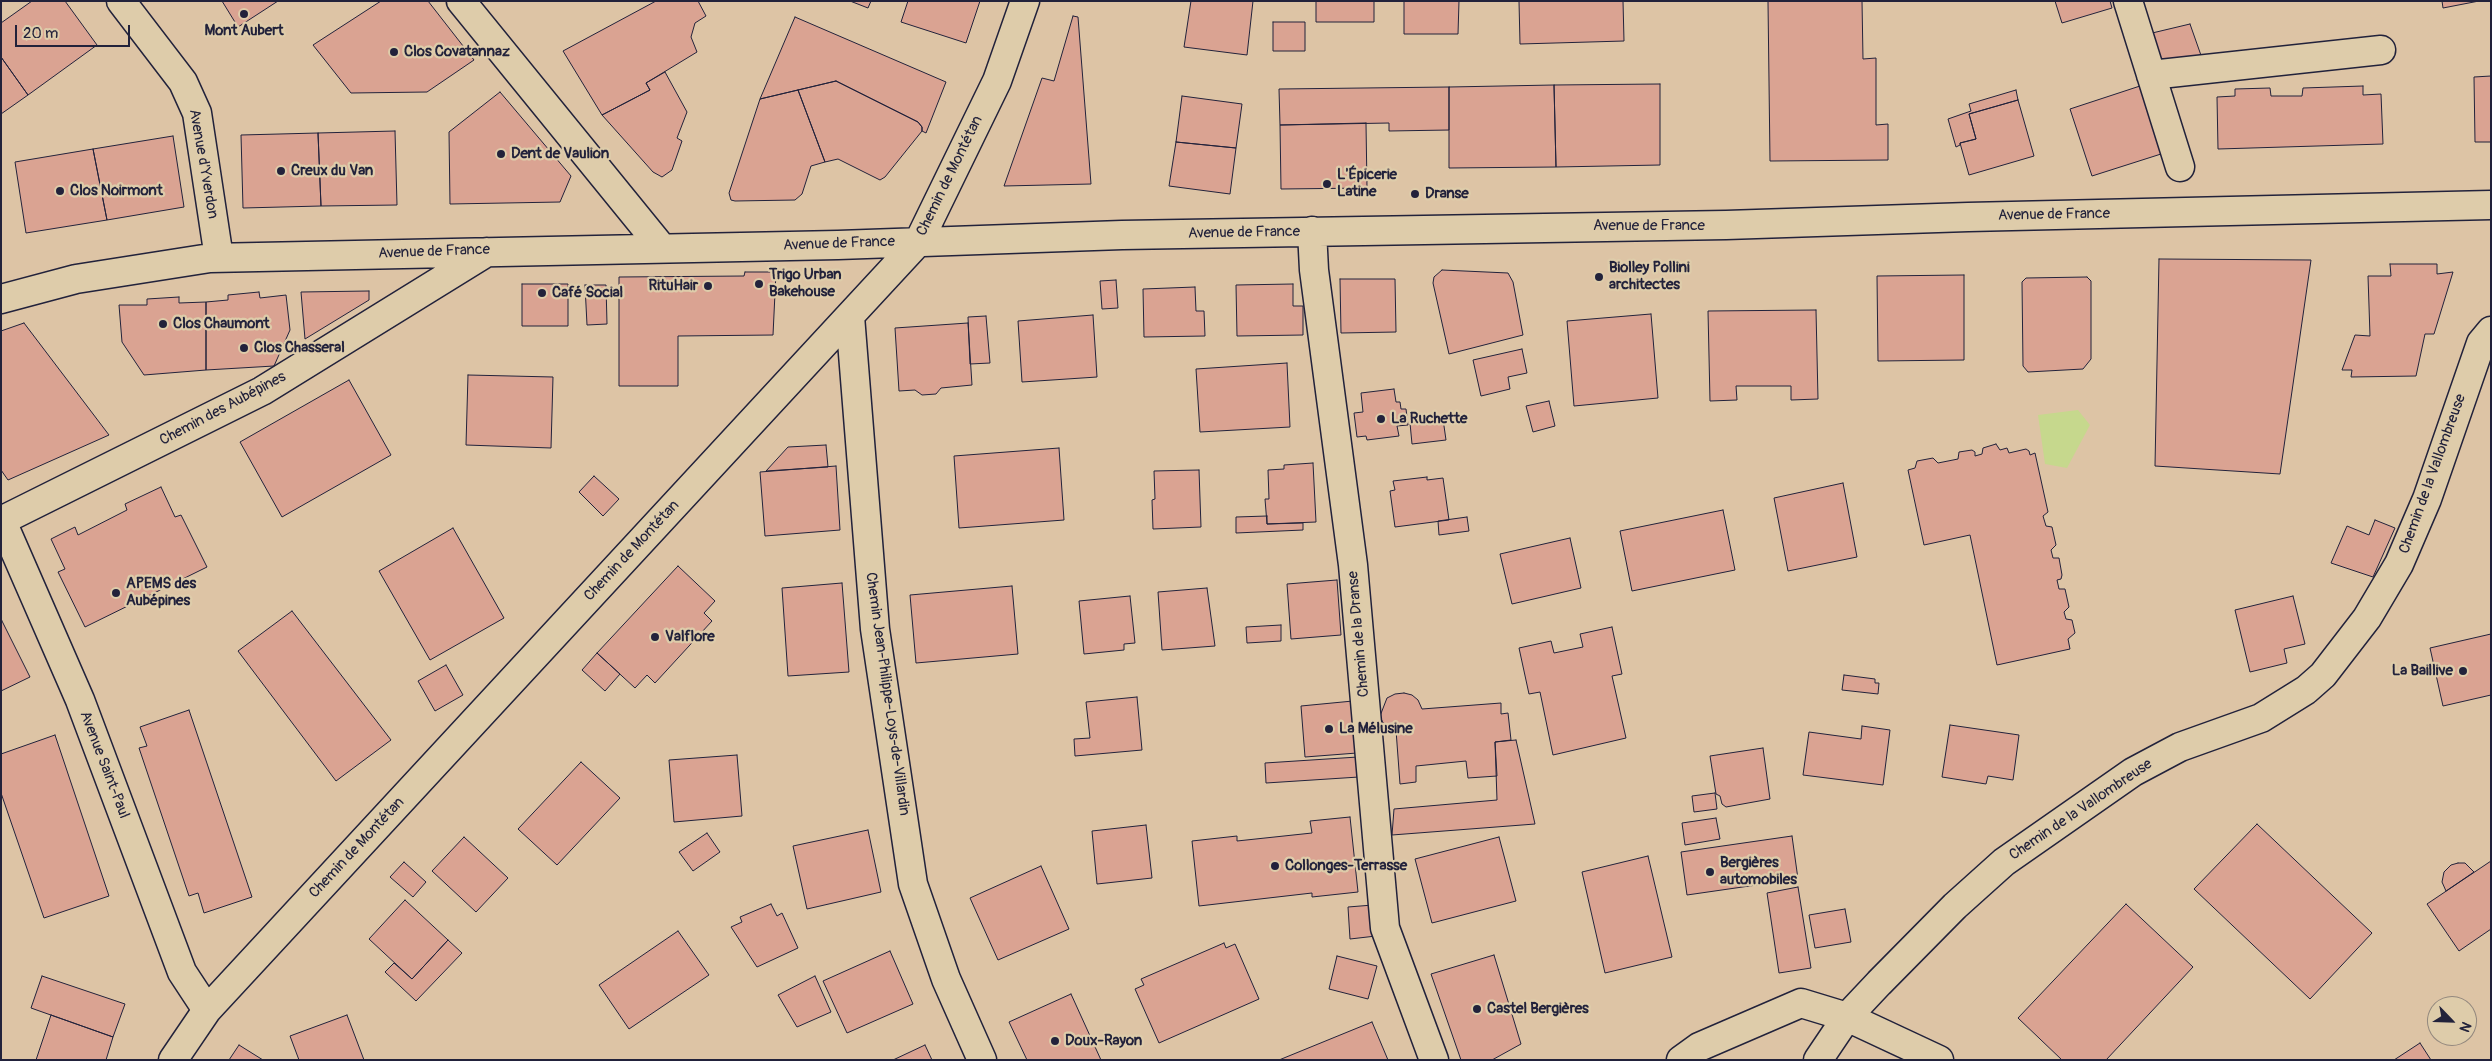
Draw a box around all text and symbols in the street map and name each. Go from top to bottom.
marker: Mont Aubert [238,8,250,20]
scale bar [18,15,132,47]
place label: Mont Aubert [204,22,284,40]
text: 20 m [23,24,58,43]
place label: Clos Covatannaz [404,43,510,61]
marker: Clos Covatannaz [388,46,400,58]
street label: Avenue d'Yverdon [184,108,222,220]
street label: Chemin de Montétan [913,113,987,239]
place label: Dent de Vaulion [511,145,609,163]
marker: Dent de Vaulion [495,148,507,160]
place label: Creux du Van [291,162,373,180]
marker: Creux du Van [275,165,287,177]
place label: L'Épicerie Latine [1337,166,1397,201]
marker: L'Épicerie Latine [1321,178,1333,190]
place label: Clos Noirmont [70,182,163,200]
marker: Clos Noirmont [54,185,66,197]
place label: Dranse [1425,185,1469,203]
marker: Dranse [1409,188,1421,200]
street label: Avenue de France [1998,205,2110,225]
street label: Avenue de France [1593,217,1705,235]
street label: Avenue de France [1188,223,1300,243]
street label: Avenue de France [783,233,895,255]
street label: Avenue de France [378,241,490,263]
place label: Biolley Pollini architectes [1609,259,1690,294]
place label: Trigo Urban Bakehouse [769,266,841,301]
marker: Biolley Pollini architectes [1593,271,1605,283]
place label: RituHair [649,277,698,295]
marker: Trigo Urban Bakehouse [753,278,765,290]
marker: RituHair [702,280,714,292]
place label: Café Social [552,284,623,302]
marker: Café Social [536,287,548,299]
place label: Clos Chaumont [173,315,270,333]
marker: Clos Chaumont [157,318,169,330]
place label: Clos Chasseral [254,339,345,357]
marker: Clos Chasseral [238,342,250,354]
street label: Chemin des Aubépines [157,368,289,450]
street label: Chemin de la Vallombreuse [2396,392,2470,556]
place label: La Ruchette [1391,410,1467,428]
marker: La Ruchette [1375,413,1387,425]
street label: Chemin de Montétan [581,497,683,605]
street label: Chemin de la Dranse [1345,570,1373,698]
street label: Chemin Jean-Philippe-Loys-de-Villardin [861,571,913,817]
place label: APEMS des Aubépines [126,575,196,610]
marker: APEMS des Aubépines [110,587,122,599]
place label: Valflore [665,628,715,646]
marker: Valflore [649,631,661,643]
place label: La Baillive [2392,662,2453,680]
marker: La Baillive [2457,665,2469,677]
street label: Avenue Saint-Paul [75,709,133,821]
place label: La Mélusine [1339,720,1413,738]
marker: La Mélusine [1323,723,1335,735]
street label: Chemin de la Vallombreuse [2006,755,2156,865]
street label: Chemin de Montétan [306,794,408,902]
place label: Bergières automobiles [1720,854,1797,889]
place label: Collonges-Terrasse [1285,857,1407,875]
marker: Collonges-Terrasse [1269,860,1281,872]
marker: Bergières automobiles [1704,866,1716,878]
north arrow [2427,996,2477,1046]
place label: Castel Bergières [1487,1000,1589,1018]
marker: Castel Bergières [1471,1003,1483,1015]
text: N [2456,1019,2475,1035]
place label: Doux-Rayon [1065,1032,1142,1050]
marker: Doux-Rayon [1049,1035,1061,1047]

